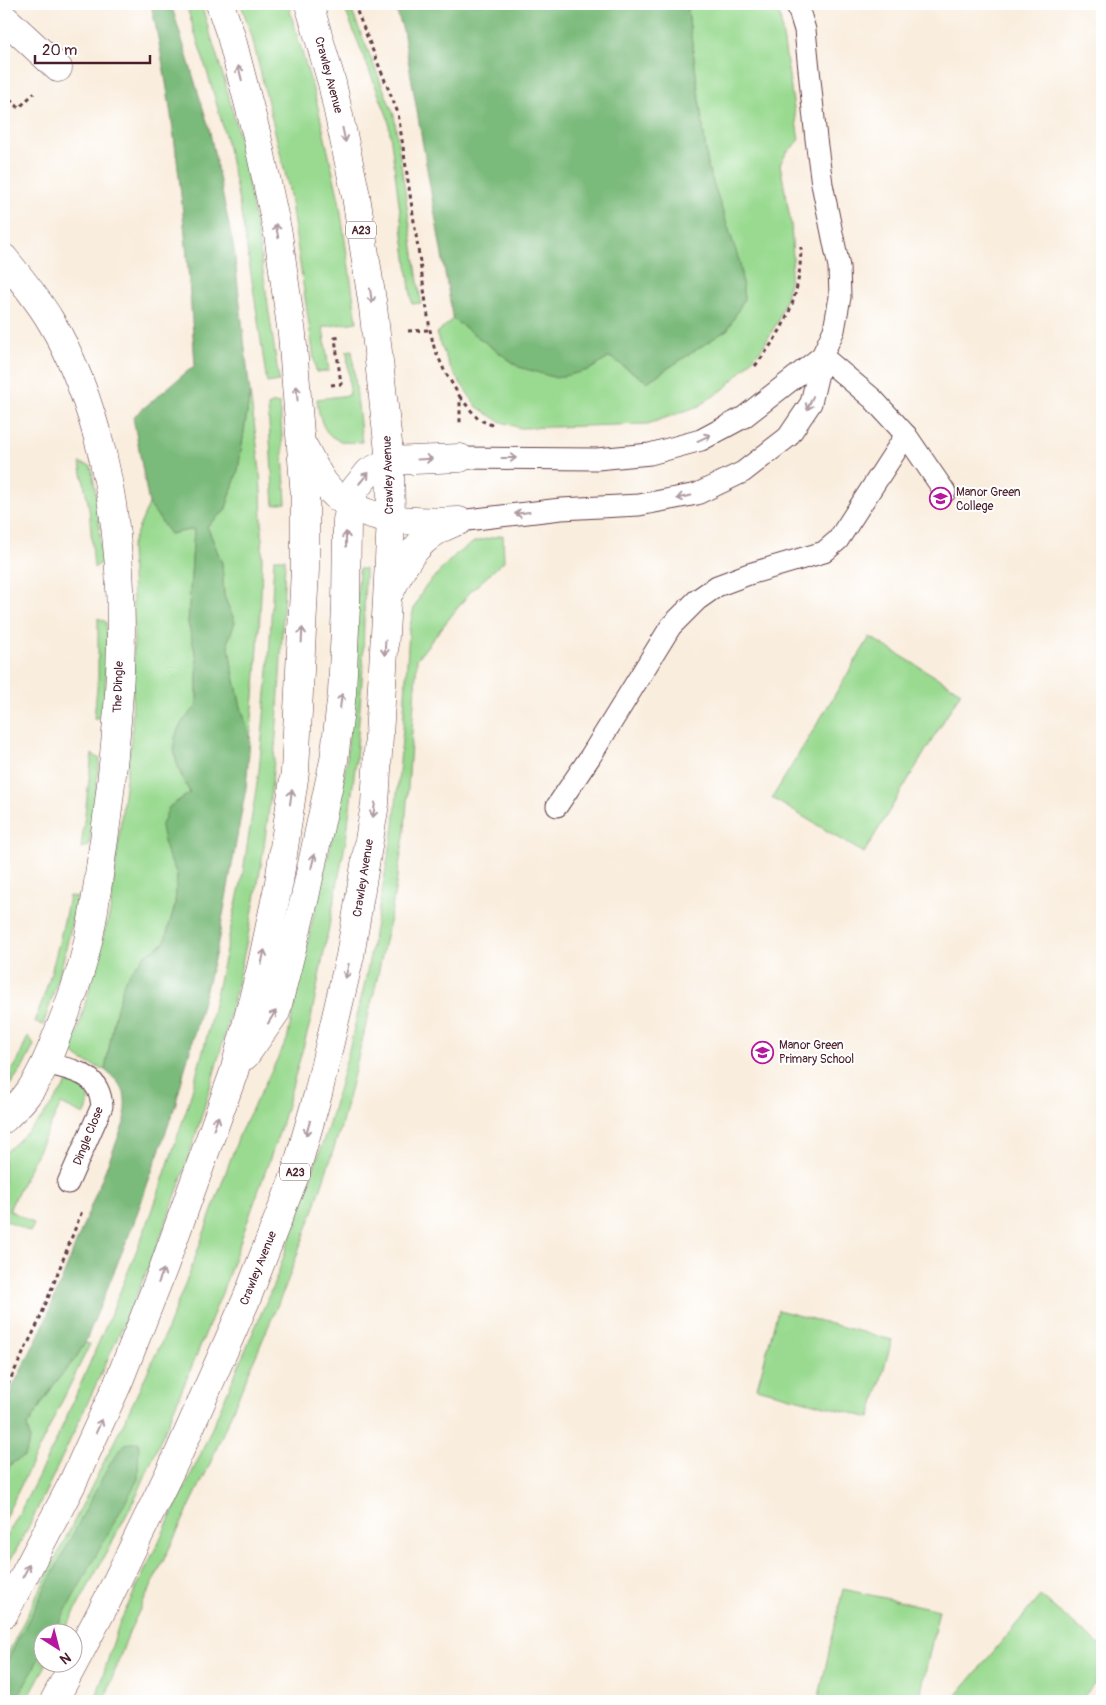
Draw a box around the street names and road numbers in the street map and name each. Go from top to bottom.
street label: Crawley Avenue [311,35,346,115]
road number: A23 [346,222,376,238]
street label: Crawley Avenue [380,435,397,515]
street label: The Dingle [110,661,127,713]
street label: Crawley Avenue [350,838,377,918]
street label: Dingle Close [70,1105,107,1168]
road number: A23 [280,1164,310,1180]
street label: Crawley Avenue [237,1229,280,1308]

